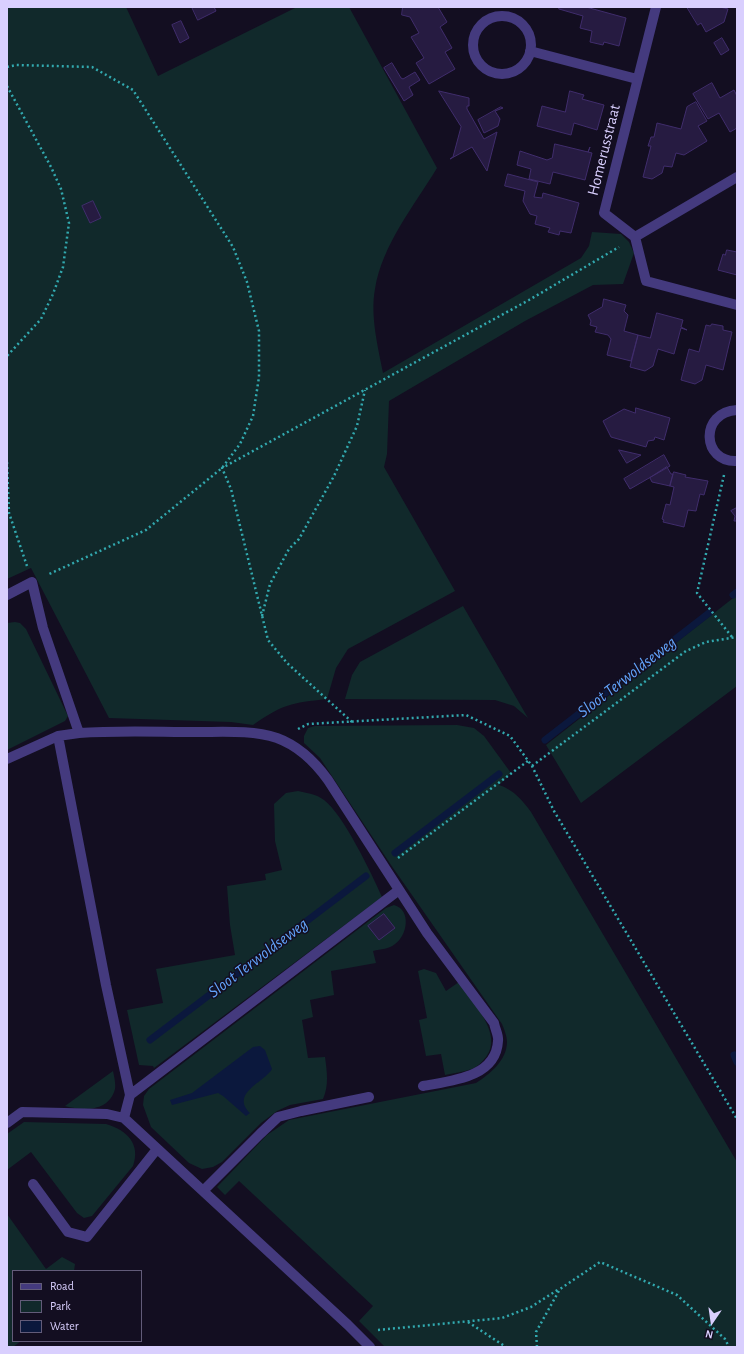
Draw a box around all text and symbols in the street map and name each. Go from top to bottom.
street label: Homerusstraat [583,102,625,198]
water label: Sloot Terwoldseweg [573,632,681,722]
water label: Sloot Terwoldseweg [204,914,312,1002]
legend [12,1270,142,1342]
text: Road [50,1280,74,1292]
text: Park [50,1300,71,1312]
north arrow [692,1302,732,1342]
text: Water [50,1320,79,1332]
text: N [704,1328,714,1340]

